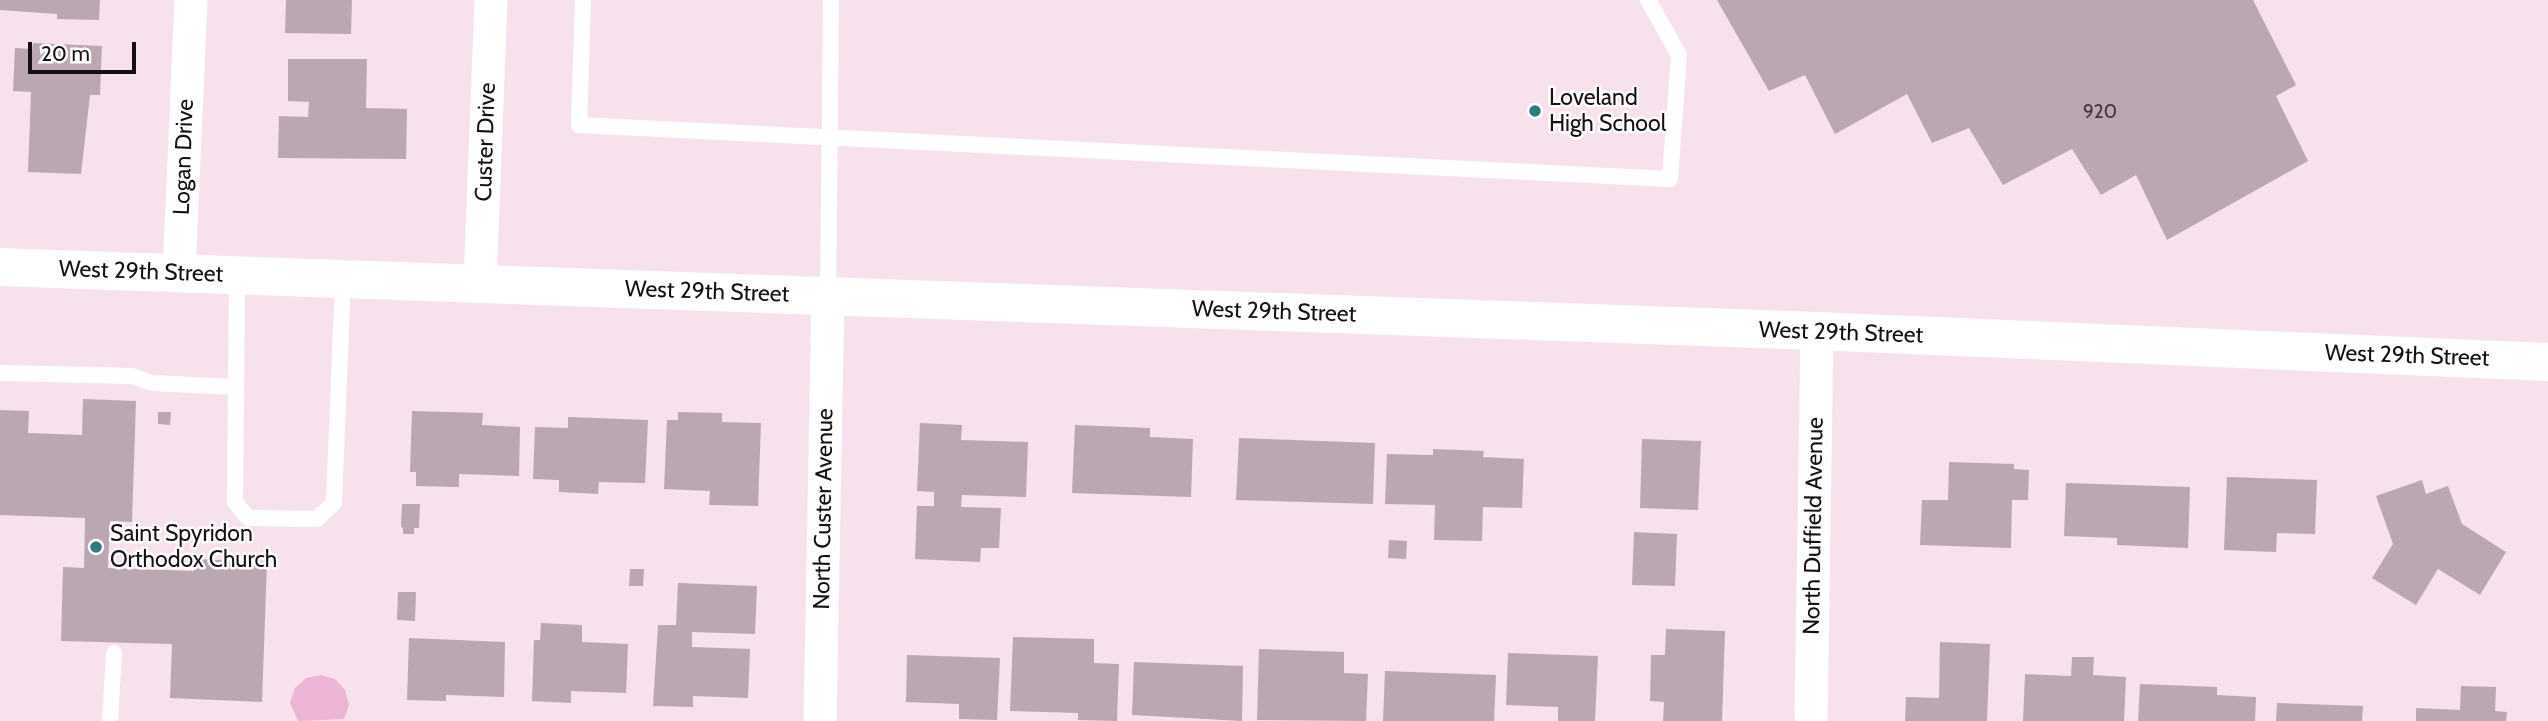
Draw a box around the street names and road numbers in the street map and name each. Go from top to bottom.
street label: Custer Drive [470,82,502,202]
street label: Logan Drive [168,99,200,215]
street label: West 29th Street [58,255,224,289]
street label: West 29th Street [624,275,790,309]
street label: West 29th Street [1191,295,1357,329]
street label: West 29th Street [1758,316,1924,350]
street label: West 29th Street [2324,339,2490,373]
street label: North Custer Avenue [808,408,840,610]
street label: North Duffield Avenue [1798,417,1830,635]

